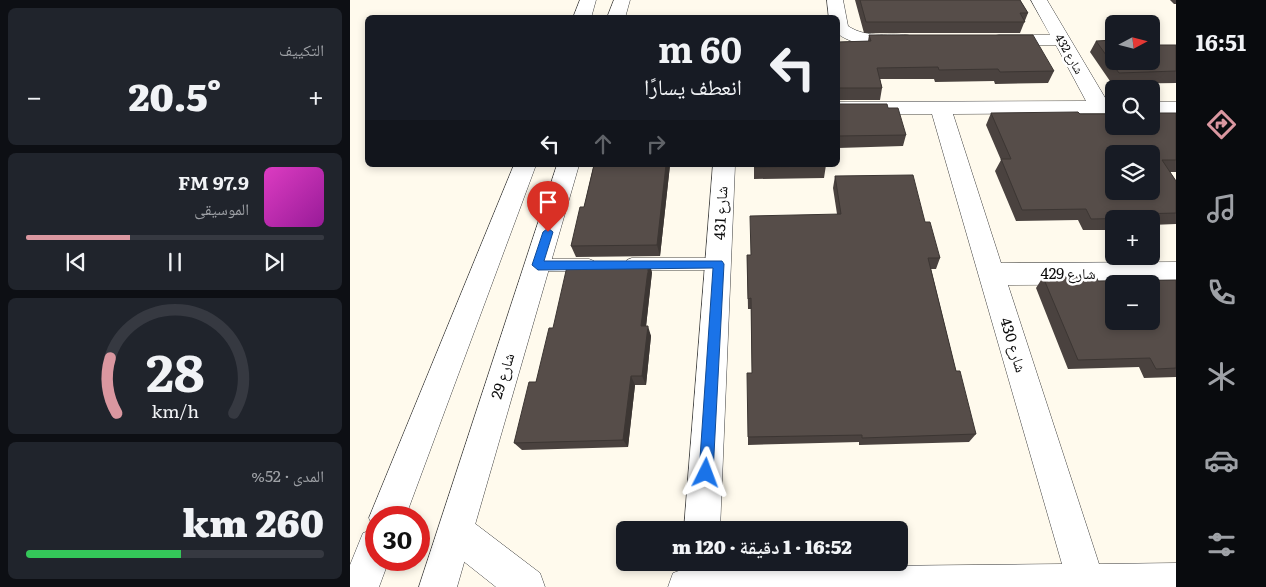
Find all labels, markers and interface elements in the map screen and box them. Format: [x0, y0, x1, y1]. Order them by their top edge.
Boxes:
north arrow [1105, 15, 1160, 70]
map controls [1105, 15, 1160, 330]
text: 60 m [658, 22, 742, 74]
text: 16:51 [1196, 25, 1246, 58]
street label: شارع 432 [1051, 30, 1089, 77]
icon: left [760, 35, 825, 100]
text: التكييف [279, 37, 324, 61]
text: 20.5° [128, 66, 222, 123]
text: انعطف يسارًا [644, 69, 742, 102]
text: − [26, 74, 42, 116]
text: + [308, 74, 324, 116]
button: search [1105, 80, 1160, 135]
icon: directions [1204, 107, 1239, 142]
icon: left [536, 130, 564, 158]
icon: ahead [589, 130, 617, 158]
icon: right [642, 130, 670, 158]
button: layers [1105, 145, 1160, 200]
text: 97.9 FM [178, 168, 249, 196]
pin [527, 181, 569, 232]
street label: شارع 431 [707, 185, 732, 241]
icon: arrive [534, 188, 562, 216]
icon: music [1204, 191, 1239, 226]
text: الموسيقى [194, 196, 249, 220]
button: + [1105, 210, 1160, 265]
icon: previous [62, 248, 90, 276]
icon: pause [161, 248, 189, 276]
icon: next [260, 248, 288, 276]
street label: شارع 429 [1040, 261, 1096, 284]
button: − [1105, 275, 1160, 330]
icon: phone [1204, 275, 1239, 310]
street label: شارع 430 [995, 314, 1034, 375]
text: 28 [146, 331, 204, 408]
street label: شارع 29 [484, 350, 519, 401]
icon: climate [1204, 359, 1239, 394]
text: km/h [151, 397, 199, 424]
icon: car [1204, 443, 1239, 478]
position arrow [679, 446, 731, 498]
text: المدى · 52% [251, 463, 324, 487]
text: 260 km [182, 492, 324, 549]
speed limit sign: 30 [365, 506, 430, 571]
icon: filters [1204, 527, 1239, 562]
text: 16:52 · 1 دقيقة · 120 m [672, 532, 852, 560]

